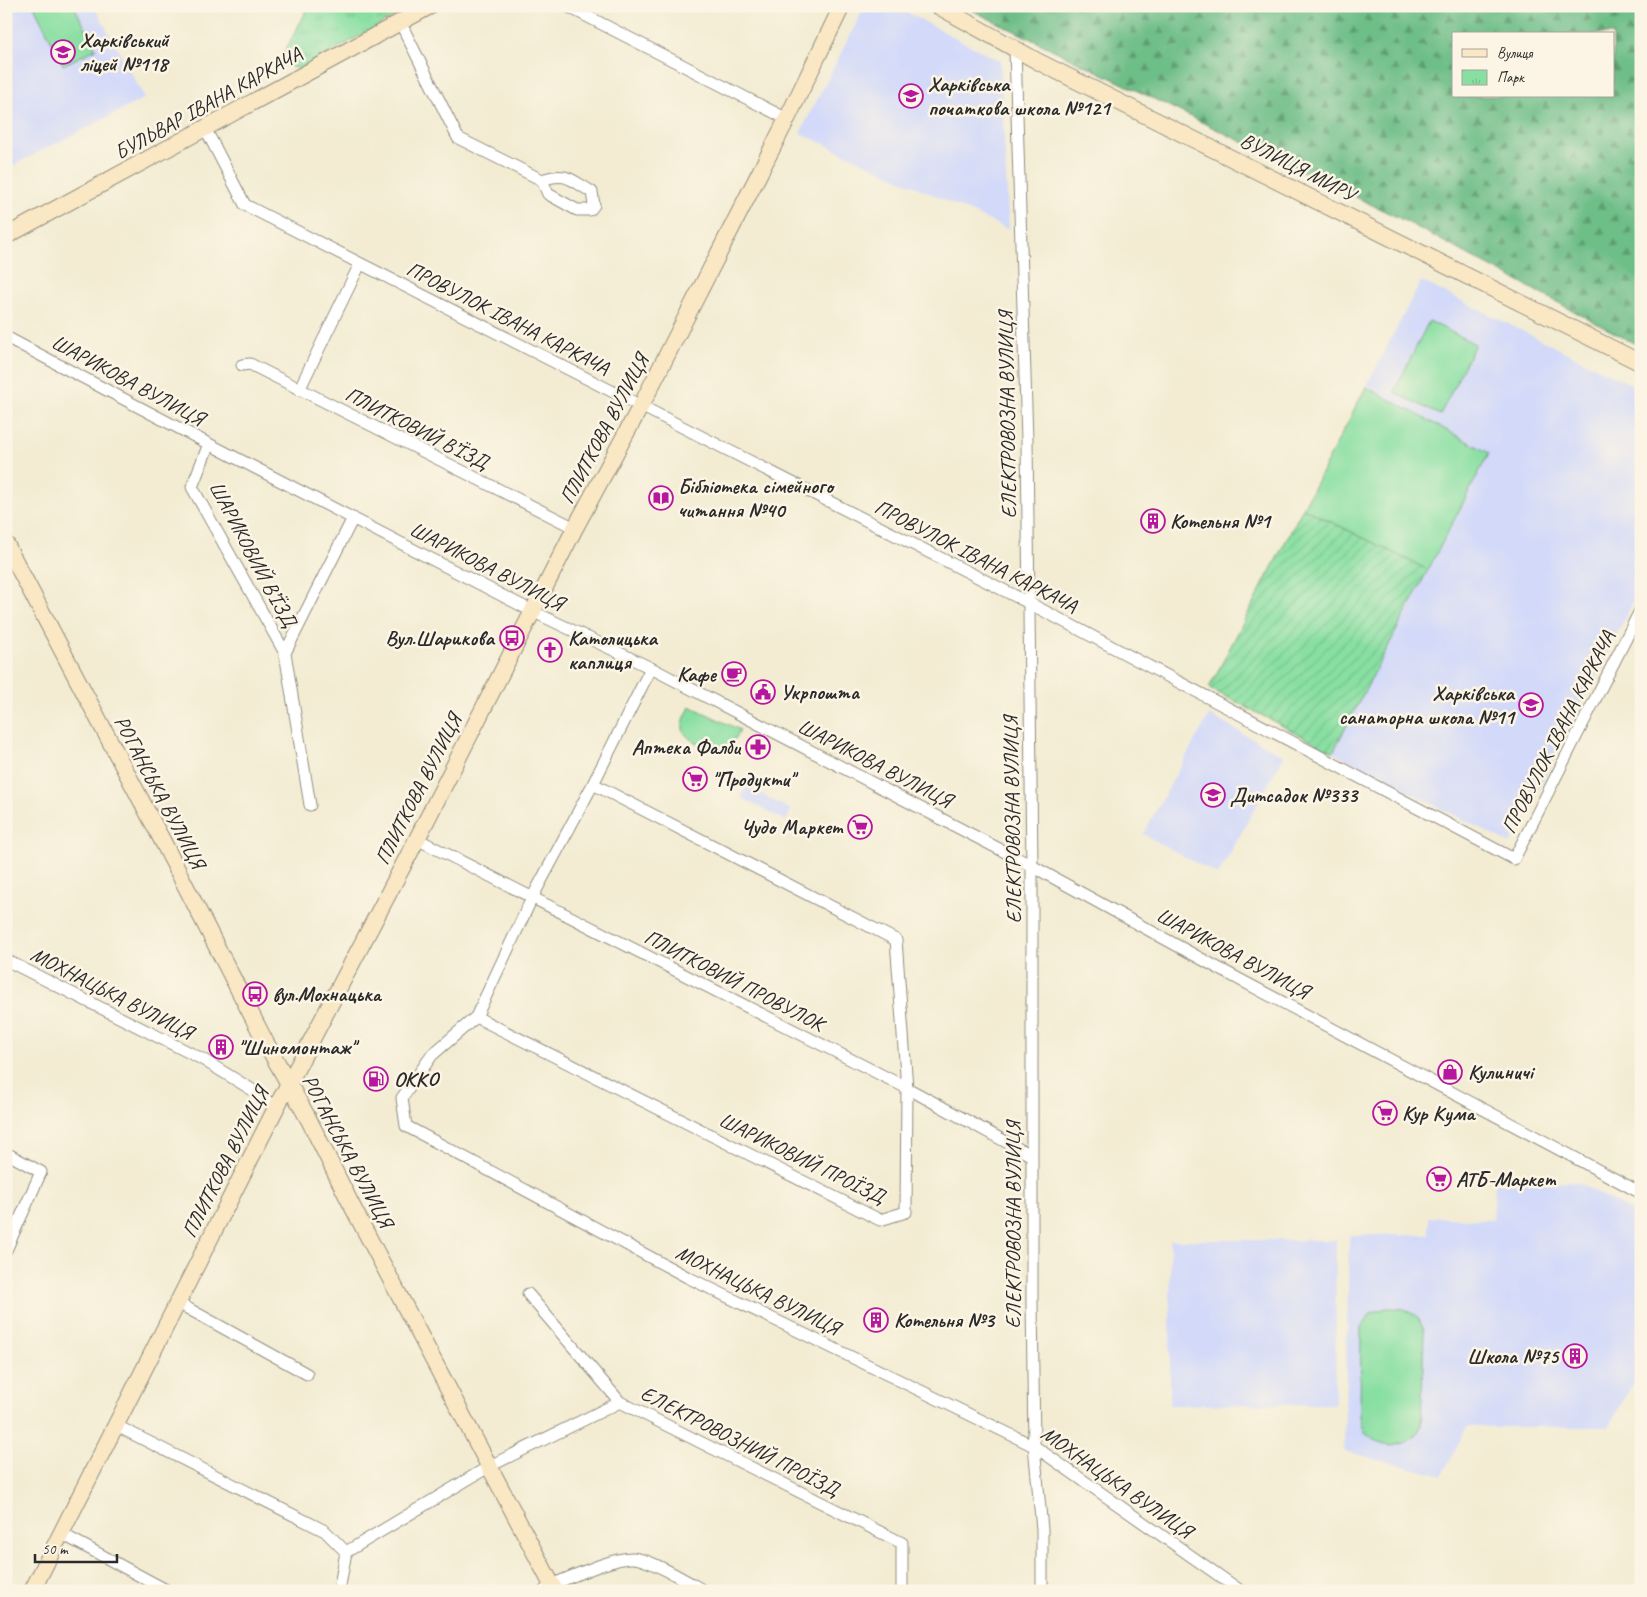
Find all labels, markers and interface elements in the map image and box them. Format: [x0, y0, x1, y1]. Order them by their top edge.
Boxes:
place label: Харківський ліцей №118 [80, 27, 171, 77]
legend [1452, 32, 1614, 98]
school or university icon: Харківський ліцей №118 [50, 39, 76, 65]
street label: БУЛЬВАР ІВАНА КАРКАЧА [110, 41, 307, 165]
text: Вулиця [1497, 44, 1534, 63]
text: Парк [1497, 68, 1525, 87]
place label: Харківська початкова школа №121 [928, 71, 1112, 121]
school or university icon: Харківська початкова школа №121 [898, 83, 924, 109]
street label: ВУЛИЦЯ МИРУ [1236, 127, 1363, 209]
street label: ПРОВУЛОК ІВАНА КАРКАЧА [402, 256, 614, 381]
street label: ЕЛЕКТРОВОЗНА ВУЛИЦЯ [992, 308, 1022, 519]
street label: ШАРИКОВА ВУЛИЦЯ [47, 329, 212, 433]
street label: ПЛИТКОВА ВУЛИЦЯ [554, 347, 656, 508]
street label: ПЛИТКОВИЙ В’ЇЗД [341, 381, 495, 476]
place label: Бібліотека сімейного читання №40 [678, 473, 836, 523]
street label: ШАРИКОВИЙ В’ЇЗД [204, 477, 303, 633]
library icon: Бібліотека сімейного читання №40 [648, 485, 674, 511]
street label: ПРОВУЛОК ІВАНА КАРКАЧА [870, 494, 1082, 619]
building icon: Котельня №1 [1140, 508, 1166, 534]
place label: Котельня №1 [1170, 508, 1273, 534]
street label: ШАРИКОВА ВУЛИЦЯ [406, 516, 571, 618]
place label: Вул.Шарикова [385, 625, 496, 651]
bus stop icon: Вул.Шарикова [499, 625, 525, 651]
place label: Католицька каплиця [568, 625, 658, 675]
street label: ПРОВУЛОК ІВАНА КАРКАЧА [1496, 626, 1621, 838]
church icon: Католицька каплиця [537, 637, 563, 663]
place label: Кафе [677, 661, 717, 687]
cafe icon: Кафе [721, 661, 747, 687]
public building icon: Укрпошта [750, 679, 776, 705]
place label: Укрпошта [780, 679, 861, 705]
place label: Харківська санаторна школа №11 [1339, 680, 1517, 730]
school or university icon: Харківська санаторна школа №11 [1518, 692, 1544, 718]
street label: ПЛИТКОВА ВУЛИЦЯ [369, 707, 468, 869]
street label: РОГАНСЬКА ВУЛИЦЯ [109, 711, 213, 875]
street label: ШАРИКОВА ВУЛИЦЯ [794, 713, 959, 815]
street label: ЕЛЕКТРОВОЗНА ВУЛИЦЯ [997, 713, 1027, 924]
place label: Аптека Фалби [632, 734, 742, 760]
pharmacy icon: Аптека Фалби [745, 734, 771, 760]
supermarket icon: "Продукти" [682, 766, 708, 792]
place label: "Продукти" [712, 766, 799, 793]
school or university icon: Дитсадок №333 [1200, 782, 1226, 808]
place label: Дитсадок №333 [1230, 782, 1360, 808]
place label: Чудо Маркет [740, 814, 844, 840]
supermarket icon: Чудо Маркет [847, 814, 873, 840]
street label: ШАРИКОВА ВУЛИЦЯ [1152, 902, 1317, 1006]
street label: ПЛИТКОВИЙ ПРОВУЛОК [640, 924, 831, 1038]
street label: МОХНАЦЬКА ВУЛИЦЯ [26, 941, 200, 1046]
bus stop icon: вул.Мохнацька [242, 981, 268, 1007]
place label: вул.Мохнацька [272, 981, 383, 1007]
building icon: "Шиномонтаж" [208, 1034, 234, 1060]
place label: "Шиномонтаж" [238, 1034, 360, 1060]
shop icon: Кулиничі [1437, 1059, 1463, 1085]
place label: Кулиничі [1468, 1059, 1536, 1085]
fuel station icon: ОККО [363, 1066, 389, 1092]
place label: ОККО [394, 1066, 441, 1092]
street label: РОГАНСЬКА ВУЛИЦЯ [297, 1070, 401, 1234]
street label: ПЛИТКОВА ВУЛИЦЯ [176, 1080, 275, 1242]
supermarket icon: Кур Кума [1372, 1100, 1398, 1126]
place label: Кур Кума [1402, 1100, 1476, 1127]
street label: ШАРИКОВИЙ ПРОЇЗД [715, 1107, 891, 1210]
street label: ЕЛЕКТРОВОЗНА ВУЛИЦЯ [1000, 1118, 1026, 1328]
supermarket icon: АТБ-Маркет [1426, 1166, 1452, 1192]
place label: АТБ-Маркет [1456, 1166, 1557, 1192]
street label: МОХНАЦЬКА ВУЛИЦЯ [672, 1239, 847, 1342]
building icon: Котельня №3 [863, 1307, 889, 1333]
place label: Котельня №3 [894, 1307, 997, 1333]
place label: Школа №75 [1467, 1343, 1560, 1369]
building icon: Школа №75 [1562, 1343, 1588, 1369]
street label: ЕЛЕКТРОВОЗНИЙ ПРОЇЗД [637, 1380, 845, 1503]
street label: МОХНАЦЬКА ВУЛИЦЯ [1036, 1420, 1200, 1546]
scale bar [35, 1532, 118, 1564]
text: 50 m [42, 1540, 69, 1559]

